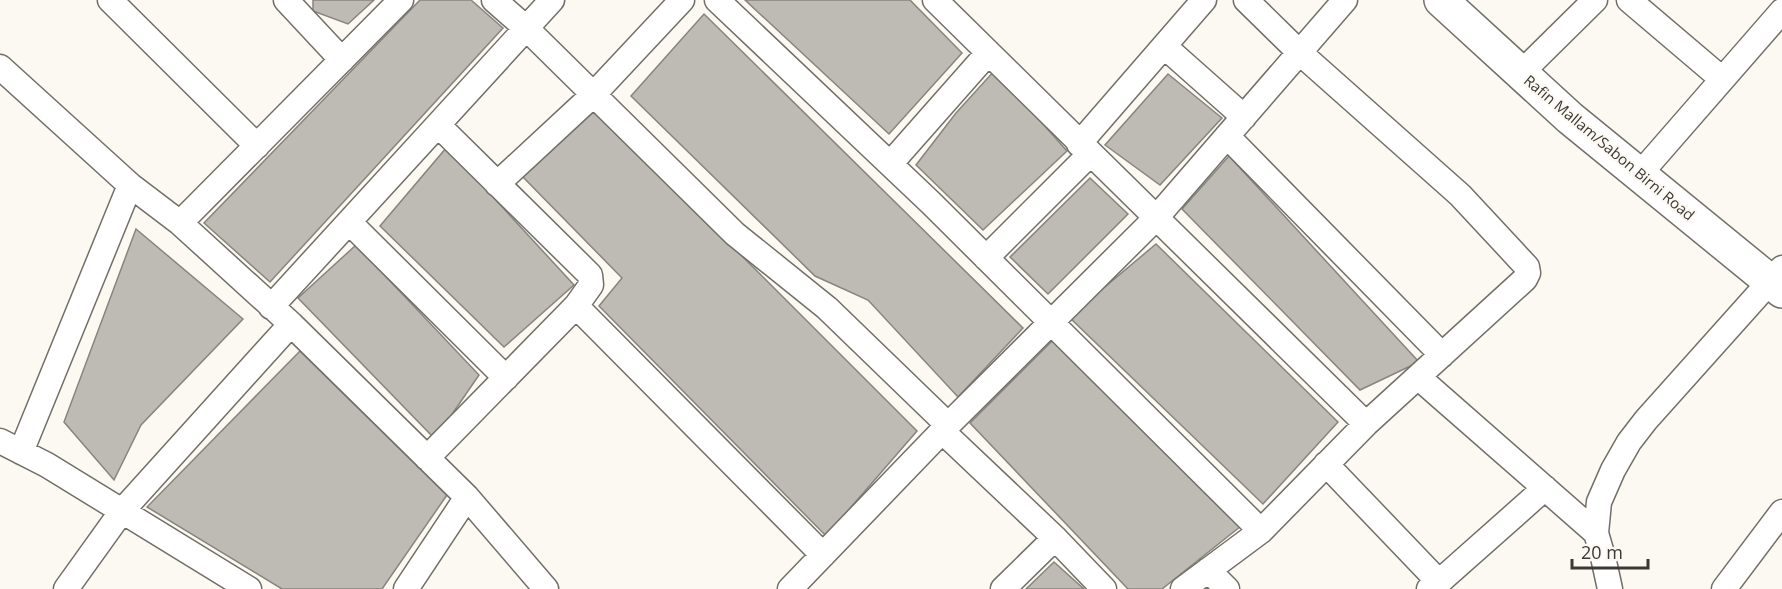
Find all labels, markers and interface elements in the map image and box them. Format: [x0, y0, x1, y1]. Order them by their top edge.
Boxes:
street label: Rafin Mallam/Sabon Birni Road [1520, 70, 1699, 225]
scale bar [1572, 532, 1648, 570]
text: 20 m [1581, 540, 1623, 564]

